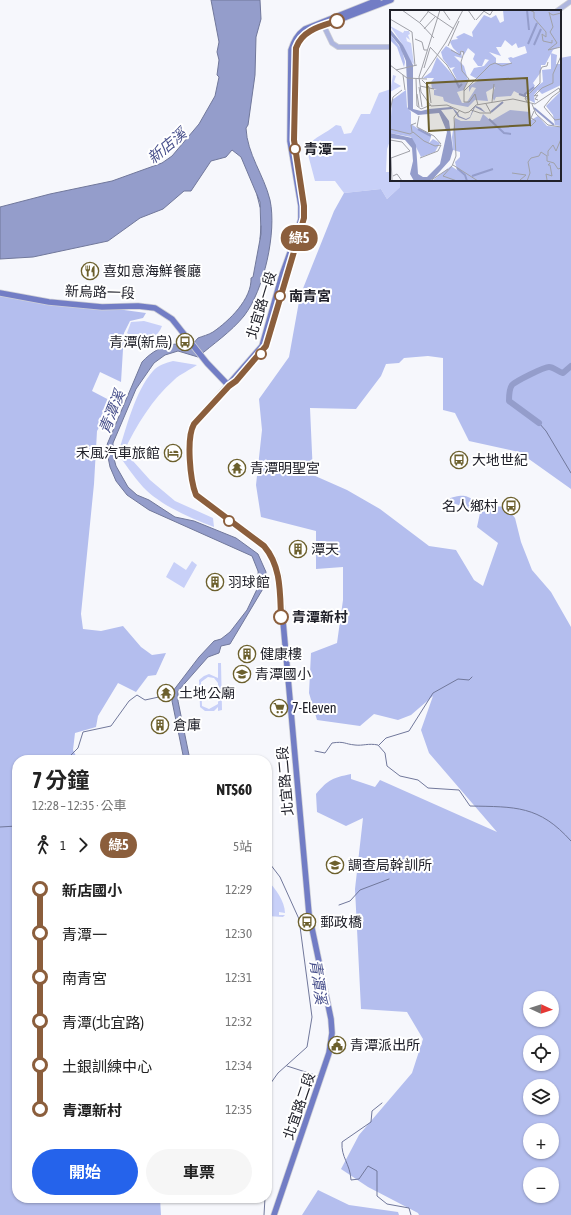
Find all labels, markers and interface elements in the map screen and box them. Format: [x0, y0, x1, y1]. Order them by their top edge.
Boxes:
inset map [390, 10, 561, 181]
unlabelled marker [329, 13, 345, 29]
water label: 新店溪 [144, 123, 191, 167]
place label: 青潭一 [304, 141, 346, 157]
marker: 青潭一 [289, 143, 301, 155]
line badge: 綠5 [281, 225, 317, 251]
text: 綠5 [289, 230, 309, 246]
restaurant icon: 喜如意海鮮餐廳 [80, 261, 100, 281]
place label: 喜如意海鮮餐廳 [103, 263, 201, 279]
street label: 北宜路一段 [243, 269, 279, 341]
street label: 新烏路一段 [65, 283, 135, 301]
place label: 南青宮 [289, 288, 331, 304]
marker: 南青宮 [274, 290, 286, 302]
bus stop icon: 青潭(新烏) [175, 332, 195, 352]
place label: 青潭(新烏) [109, 334, 172, 350]
unlabelled marker [255, 348, 267, 360]
water label: 青潭溪 [95, 386, 129, 436]
hotel icon: 禾風汽車旅館 [163, 443, 183, 463]
place label: 禾風汽車旅館 [76, 445, 160, 461]
bus stop icon: 大地世紀 [449, 450, 469, 470]
place label: 大地世紀 [472, 452, 528, 468]
temple icon: 青潭明聖宮 [227, 458, 247, 478]
place label: 青潭明聖宮 [250, 460, 320, 476]
bus stop icon: 名人鄉村 [501, 496, 521, 516]
place label: 名人鄉村 [442, 498, 498, 514]
unlabelled marker [223, 515, 235, 527]
building icon: 潭天 [288, 539, 308, 559]
place label: 潭天 [311, 541, 339, 557]
building icon: 羽球館 [205, 572, 225, 592]
place label: 羽球館 [228, 574, 270, 590]
marker: 青潭新村 [273, 609, 289, 625]
place label: 青潭新村 [292, 609, 348, 625]
building icon: 健康樓 [237, 644, 257, 664]
place label: 健康樓 [260, 646, 302, 662]
school or university icon: 青潭國小 [232, 664, 252, 684]
place label: 青潭國小 [255, 666, 311, 682]
temple icon: 土地公廟 [156, 683, 176, 703]
place label: 土地公廟 [179, 685, 235, 701]
supermarket icon: 7-Eleven [269, 698, 289, 718]
place label: 7-Eleven [292, 700, 337, 716]
building icon: 倉庫 [150, 715, 170, 735]
place label: 倉庫 [173, 717, 201, 733]
street label: 北宜路二段 [274, 745, 296, 817]
text: 7 分鐘 [32, 767, 89, 793]
text: NT$60 [216, 781, 252, 798]
text: 12:28 – 12:35 · 公車 [32, 798, 127, 813]
icon: walk [32, 834, 54, 856]
icon: forward [72, 834, 94, 856]
text: 綠5 [108, 837, 129, 853]
text: 1 [60, 838, 66, 853]
text: 5站 [233, 839, 252, 854]
school or university icon: 調查局幹訓所 [325, 855, 345, 875]
place label: 調查局幹訓所 [348, 857, 432, 873]
text: 新店國小 [62, 882, 122, 899]
text: 12:29 [225, 882, 252, 897]
bus stop icon: 郵政橋 [297, 912, 317, 932]
place label: 郵政橋 [320, 914, 362, 930]
text: 青潭一 [62, 926, 107, 943]
text: 12:30 [225, 926, 252, 941]
water label: 青潭溪 [307, 958, 330, 1007]
text: 南青宮 [62, 970, 107, 987]
text: 12:31 [225, 970, 252, 985]
north arrow [523, 991, 559, 1027]
map controls [523, 991, 559, 1203]
text: 青潭(北宜路) [62, 1014, 144, 1031]
text: 12:32 [225, 1014, 252, 1029]
public building icon: 青潭派出所 [327, 1035, 347, 1055]
button: locate [523, 1035, 559, 1071]
place label: 青潭派出所 [350, 1037, 420, 1053]
text: 土銀訓練中心 [62, 1058, 152, 1075]
text: 12:34 [225, 1058, 252, 1073]
street label: 北宜路二段 [280, 1070, 318, 1142]
button: layers [523, 1079, 559, 1115]
text: 青潭新村 [62, 1102, 122, 1119]
text: 12:35 [225, 1102, 252, 1117]
button: + [523, 1123, 559, 1159]
button: 開始 [32, 1149, 138, 1195]
button: 車票 [146, 1149, 252, 1195]
button: − [523, 1167, 559, 1203]

